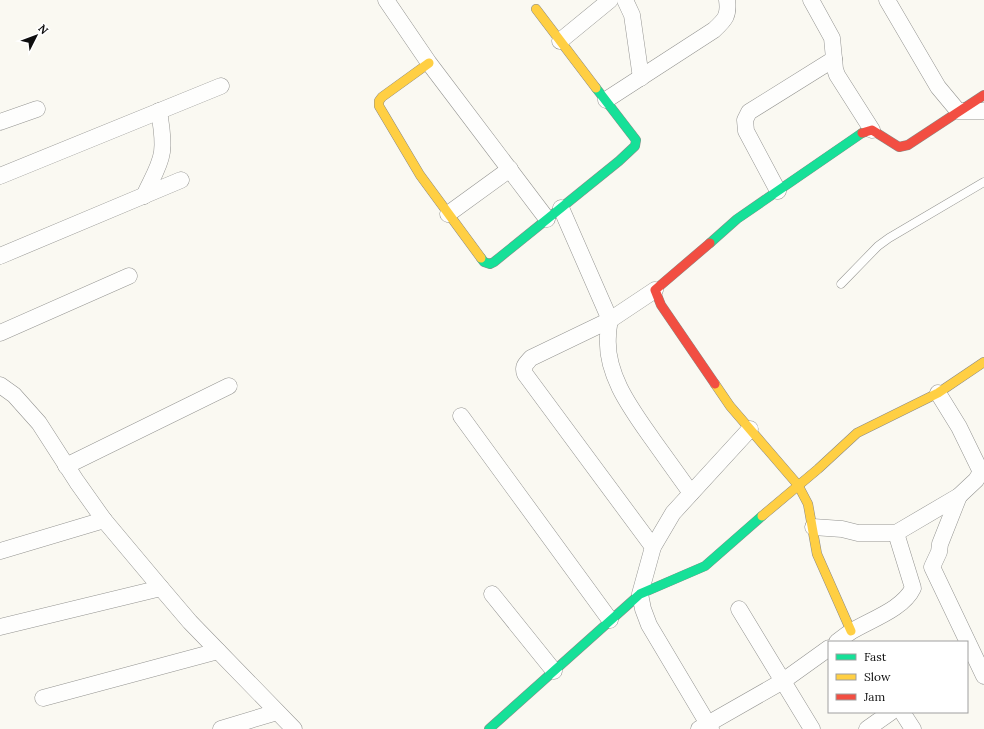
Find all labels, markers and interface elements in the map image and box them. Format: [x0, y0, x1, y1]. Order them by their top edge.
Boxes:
north arrow [16, 16, 56, 56]
text: N [35, 21, 52, 38]
legend [828, 641, 968, 713]
text: Fast [864, 649, 887, 664]
text: Slow [864, 669, 891, 684]
text: Jam [863, 689, 885, 704]

